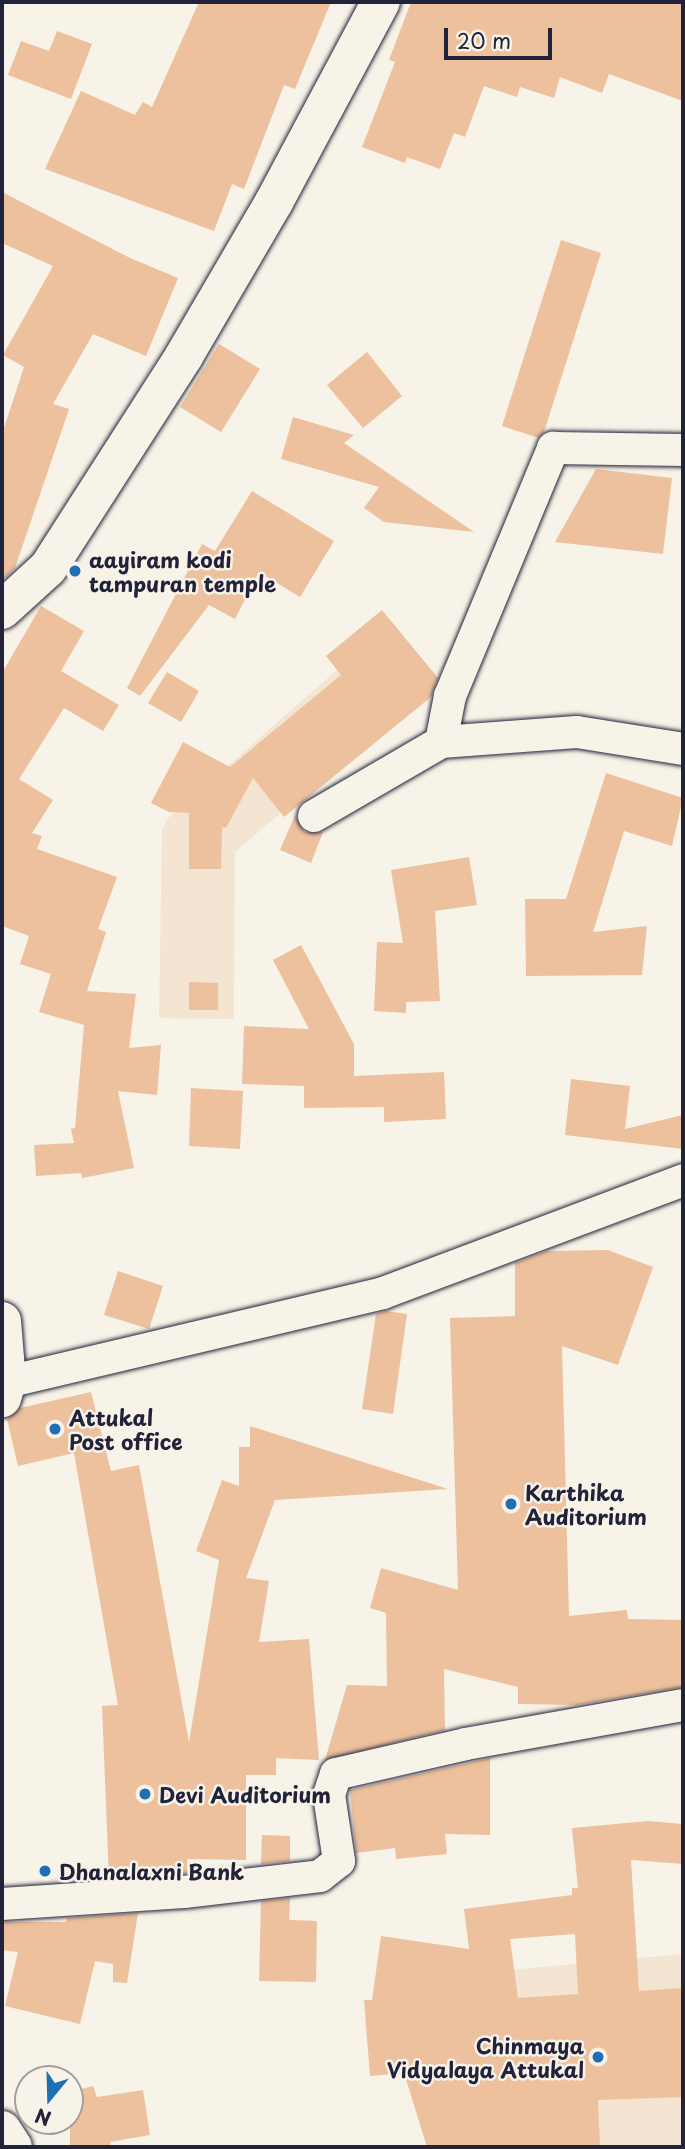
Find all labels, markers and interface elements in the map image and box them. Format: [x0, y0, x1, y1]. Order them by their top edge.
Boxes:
scale bar [447, 14, 556, 58]
text: 20 m [457, 24, 511, 56]
place label: aayiram kodi tampuran temple [89, 546, 276, 596]
marker: aayiram kodi tampuran temple [67, 563, 83, 579]
place label: Attukal Post office [69, 1404, 182, 1454]
marker: Attukal Post office [47, 1421, 63, 1437]
place label: Karthika Auditorium [525, 1479, 647, 1529]
marker: Karthika Auditorium [503, 1496, 519, 1512]
place label: Devi Auditorium [159, 1781, 333, 1807]
marker: Devi Auditorium [137, 1786, 153, 1802]
place label: Dhanalaxni Bank [59, 1858, 245, 1884]
marker: Dhanalaxni Bank [37, 1863, 53, 1879]
place label: Chinmaya Vidyalaya Attukal [385, 2032, 584, 2082]
marker: Chinmaya Vidyalaya Attukal [590, 2049, 606, 2065]
north arrow [14, 2065, 84, 2135]
text: N [31, 2102, 54, 2134]

